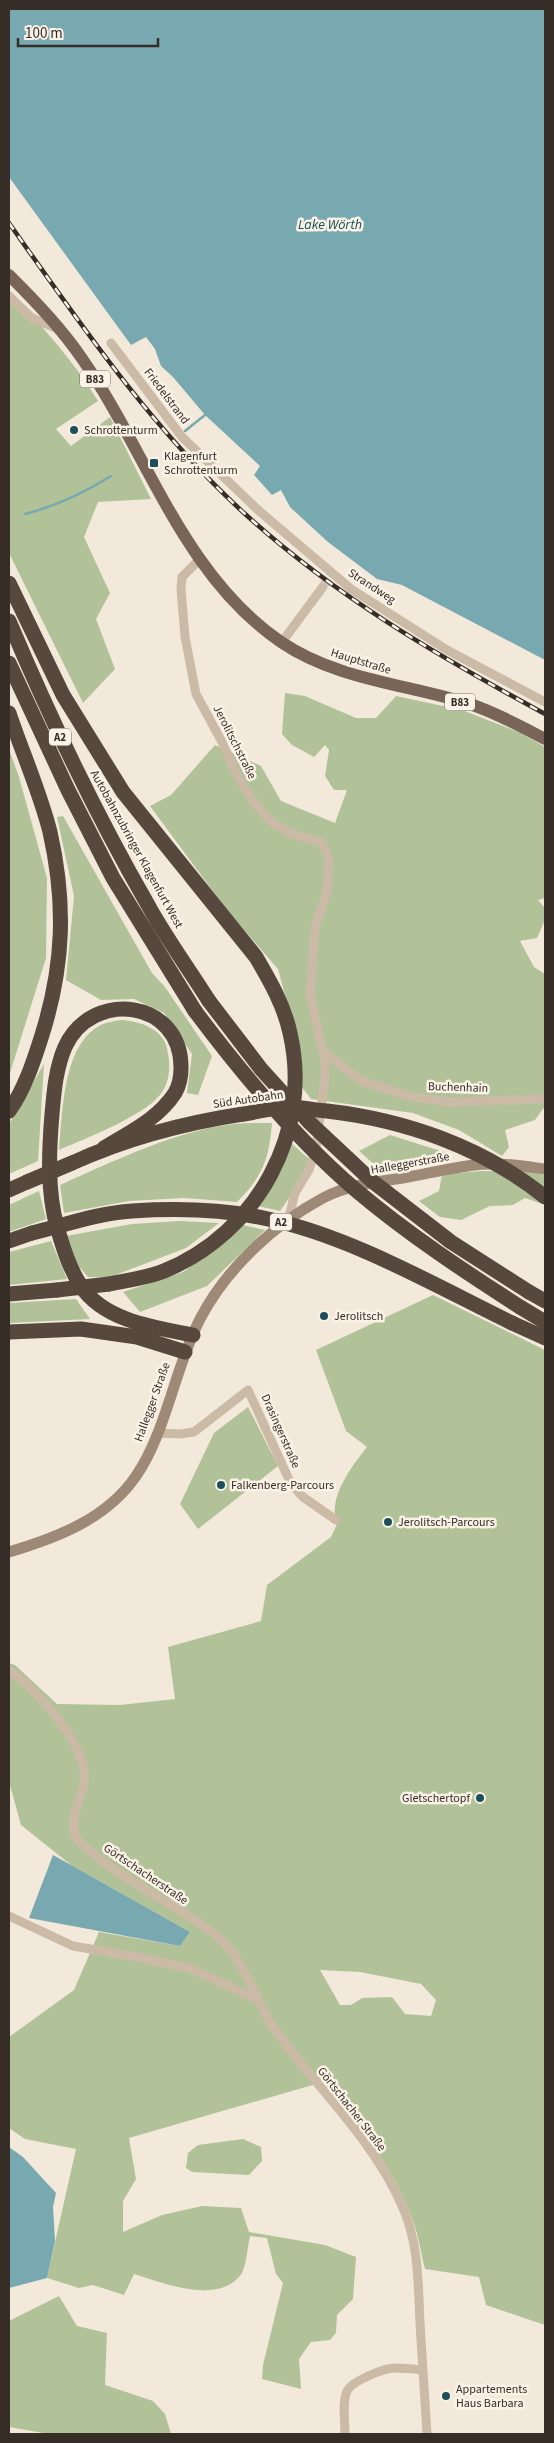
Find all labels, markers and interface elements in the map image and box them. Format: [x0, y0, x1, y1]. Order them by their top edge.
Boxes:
scale bar [18, 15, 158, 47]
text: 100 m [25, 23, 63, 44]
water label: Lake Wörth [298, 215, 362, 235]
street label: Friedelstrand [140, 365, 193, 428]
road number: B83 [80, 370, 110, 388]
place label: Schrottenturm [84, 422, 158, 439]
marker: Schrottenturm [68, 424, 80, 436]
place label: Klagenfurt Schrottenturm [164, 448, 238, 479]
marker: Klagenfurt Schrottenturm [148, 457, 160, 469]
street label: Strandweg [345, 565, 399, 608]
street label: Hauptstraße [329, 644, 393, 679]
road number: B83 [445, 694, 475, 710]
street label: Jerolitschstraße [209, 702, 261, 782]
road number: A2 [49, 729, 71, 746]
street label: Autobahnzubringer Klagenfurt West [86, 767, 187, 931]
street label: Buchenhain [428, 1078, 488, 1097]
street label: Süd Autobahn [212, 1086, 284, 1113]
street label: Halleggerstraße [369, 1148, 451, 1179]
road number: A2 [270, 1214, 292, 1230]
place label: Jerolitsch [334, 1308, 383, 1325]
marker: Jerolitsch [318, 1310, 330, 1322]
street label: Hallegger Straße [130, 1360, 175, 1444]
street label: Drasingerstraße [257, 1391, 304, 1471]
place label: Falkenberg-Parcours [231, 1477, 334, 1494]
marker: Falkenberg-Parcours [215, 1479, 227, 1491]
place label: Jerolitsch-Parcours [398, 1514, 495, 1531]
marker: Jerolitsch-Parcours [382, 1516, 394, 1528]
place label: Gletschertopf [402, 1790, 470, 1807]
marker: Gletschertopf [474, 1792, 486, 1804]
street label: Görtschacherstraße [100, 1840, 191, 1909]
street label: Görtschacher Straße [313, 2064, 390, 2155]
place label: Appartements Haus Barbara [456, 2381, 527, 2412]
marker: Appartements Haus Barbara [440, 2390, 452, 2402]

